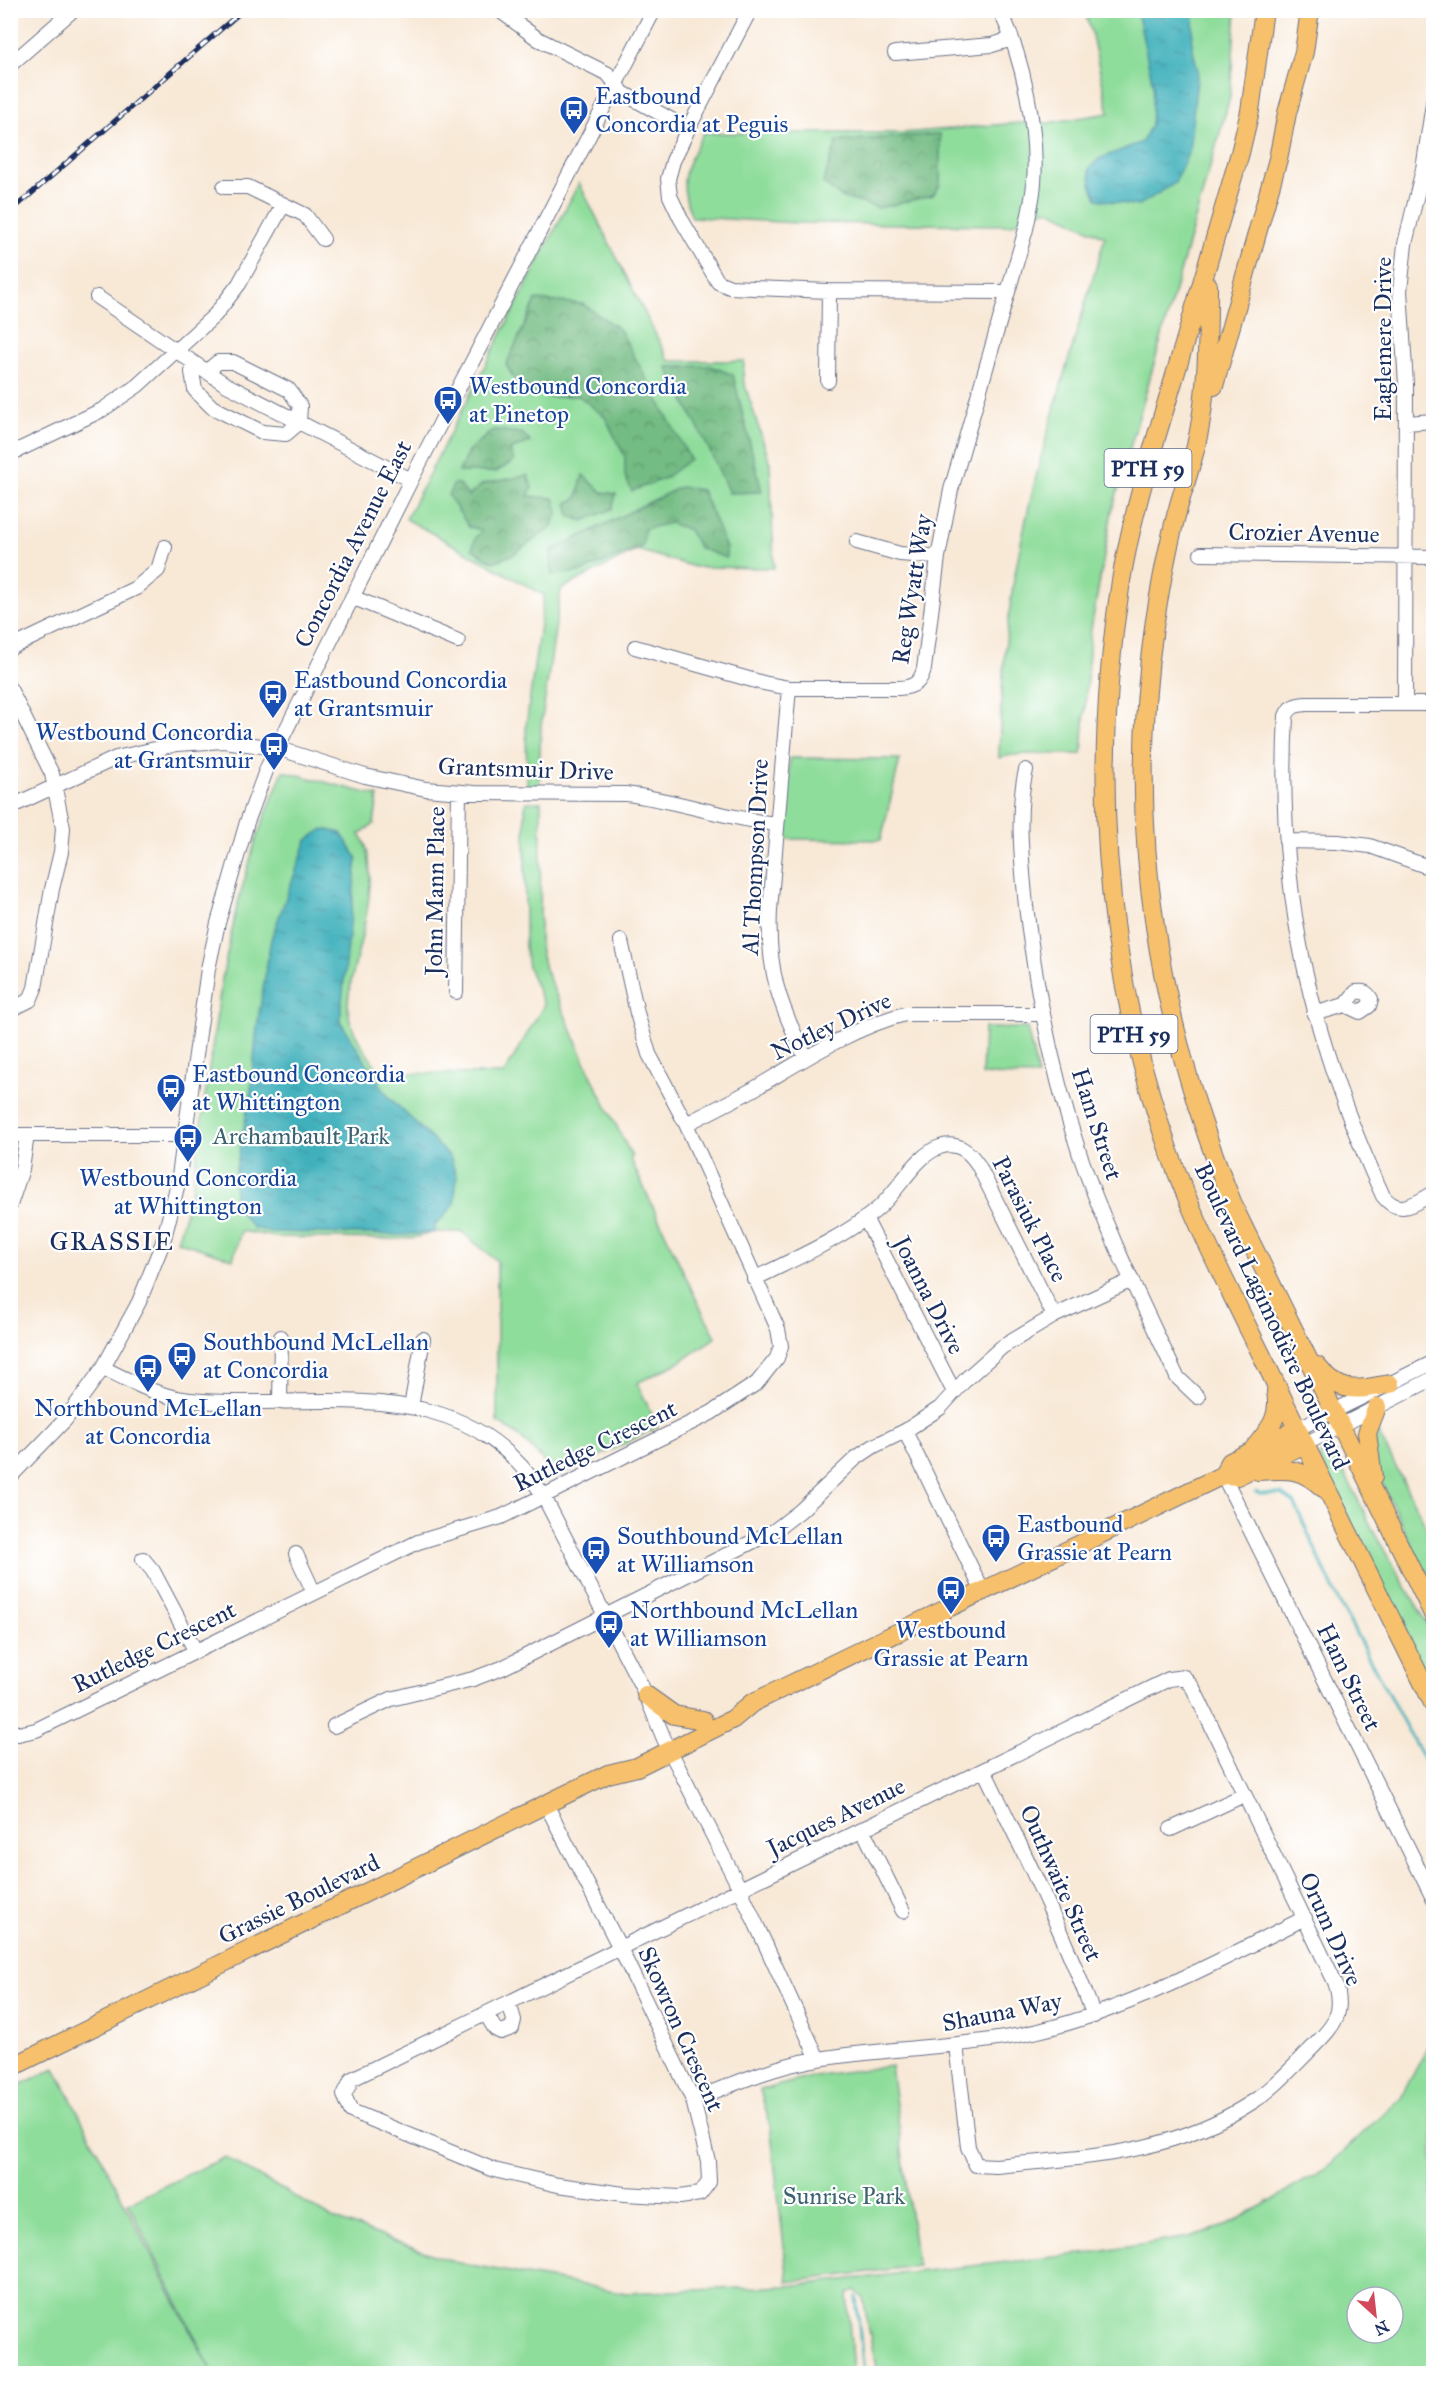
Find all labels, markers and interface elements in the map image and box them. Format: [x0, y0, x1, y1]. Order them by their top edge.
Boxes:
place label: Eastbound Concordia at Peguis [595, 81, 788, 139]
bus stop icon: Eastbound Concordia at Peguis [558, 94, 590, 136]
street label: Eaglemere Drive [1368, 257, 1398, 421]
place label: Westbound Concordia at Pinetop [469, 371, 687, 429]
bus stop icon: Westbound Concordia at Pinetop [432, 384, 464, 426]
street label: Concordia Avenue East [288, 435, 418, 653]
road number: PTH 59 [1104, 449, 1192, 487]
street label: Reg Wyatt Way [885, 511, 939, 666]
street label: Crozier Avenue [1228, 517, 1380, 549]
place label: Eastbound Concordia at Grantsmuir [294, 665, 508, 723]
bus stop icon: Eastbound Concordia at Grantsmuir [257, 678, 289, 720]
place label: Westbound Concordia at Grantsmuir [35, 717, 254, 775]
bus stop icon: Westbound Concordia at Grantsmuir [258, 730, 290, 772]
street label: Grantsmuir Drive [438, 751, 614, 787]
street label: Al Thompson Drive [735, 758, 775, 957]
street label: John Mann Place [418, 806, 451, 979]
street label: Notley Drive [766, 985, 896, 1067]
road number: PTH 59 [1090, 1015, 1178, 1053]
place label: Eastbound Concordia at Whittington [192, 1059, 406, 1117]
street label: Ham Street [1065, 1064, 1129, 1184]
bus stop icon: Eastbound Concordia at Whittington [155, 1072, 187, 1114]
park label: Archambault Park [212, 1121, 390, 1151]
bus stop icon: Westbound Concordia at Whittington [172, 1122, 204, 1164]
street label: Parasiuk Place [985, 1151, 1075, 1287]
street label: Boulevard Lagimodière Boulevard [1188, 1158, 1356, 1474]
place label: Westbound Concordia at Whittington [79, 1163, 298, 1221]
district label: GRASSIE [50, 1225, 175, 1257]
street label: Joanna Drive [885, 1228, 972, 1359]
place label: Southbound McLellan at Concordia [203, 1327, 429, 1385]
bus stop icon: Southbound McLellan at Concordia [166, 1340, 198, 1382]
bus stop icon: Northbound McLellan at Concordia [132, 1352, 164, 1394]
place label: Northbound McLellan at Concordia [34, 1393, 262, 1451]
street label: Rutledge Crescent [508, 1393, 682, 1499]
place label: Eastbound Grassie at Pearn [1017, 1509, 1172, 1567]
place label: Southbound McLellan at Williamson [617, 1521, 843, 1579]
bus stop icon: Eastbound Grassie at Pearn [980, 1522, 1012, 1564]
bus stop icon: Southbound McLellan at Williamson [580, 1534, 612, 1576]
bus stop icon: Westbound Grassie at Pearn [935, 1574, 967, 1616]
street label: Rutledge Crescent [67, 1594, 241, 1700]
place label: Northbound McLellan at Williamson [630, 1595, 858, 1653]
bus stop icon: Northbound McLellan at Williamson [593, 1608, 625, 1650]
place label: Westbound Grassie at Pearn [874, 1615, 1028, 1673]
street label: Ham Street [1310, 1618, 1388, 1736]
street label: Jacques Avenue [759, 1771, 910, 1865]
street label: Outhwaite Street [1013, 1800, 1109, 1966]
street label: Grassie Boulevard [213, 1847, 385, 1951]
street label: Orum Drive [1293, 1868, 1369, 1990]
street label: Skowron Crescent [631, 1942, 731, 2117]
street label: Shauna Way [940, 1986, 1065, 2038]
park label: Sunrise Park [783, 2181, 906, 2211]
north arrow [1345, 2285, 1405, 2345]
text: N [1371, 2316, 1392, 2340]

